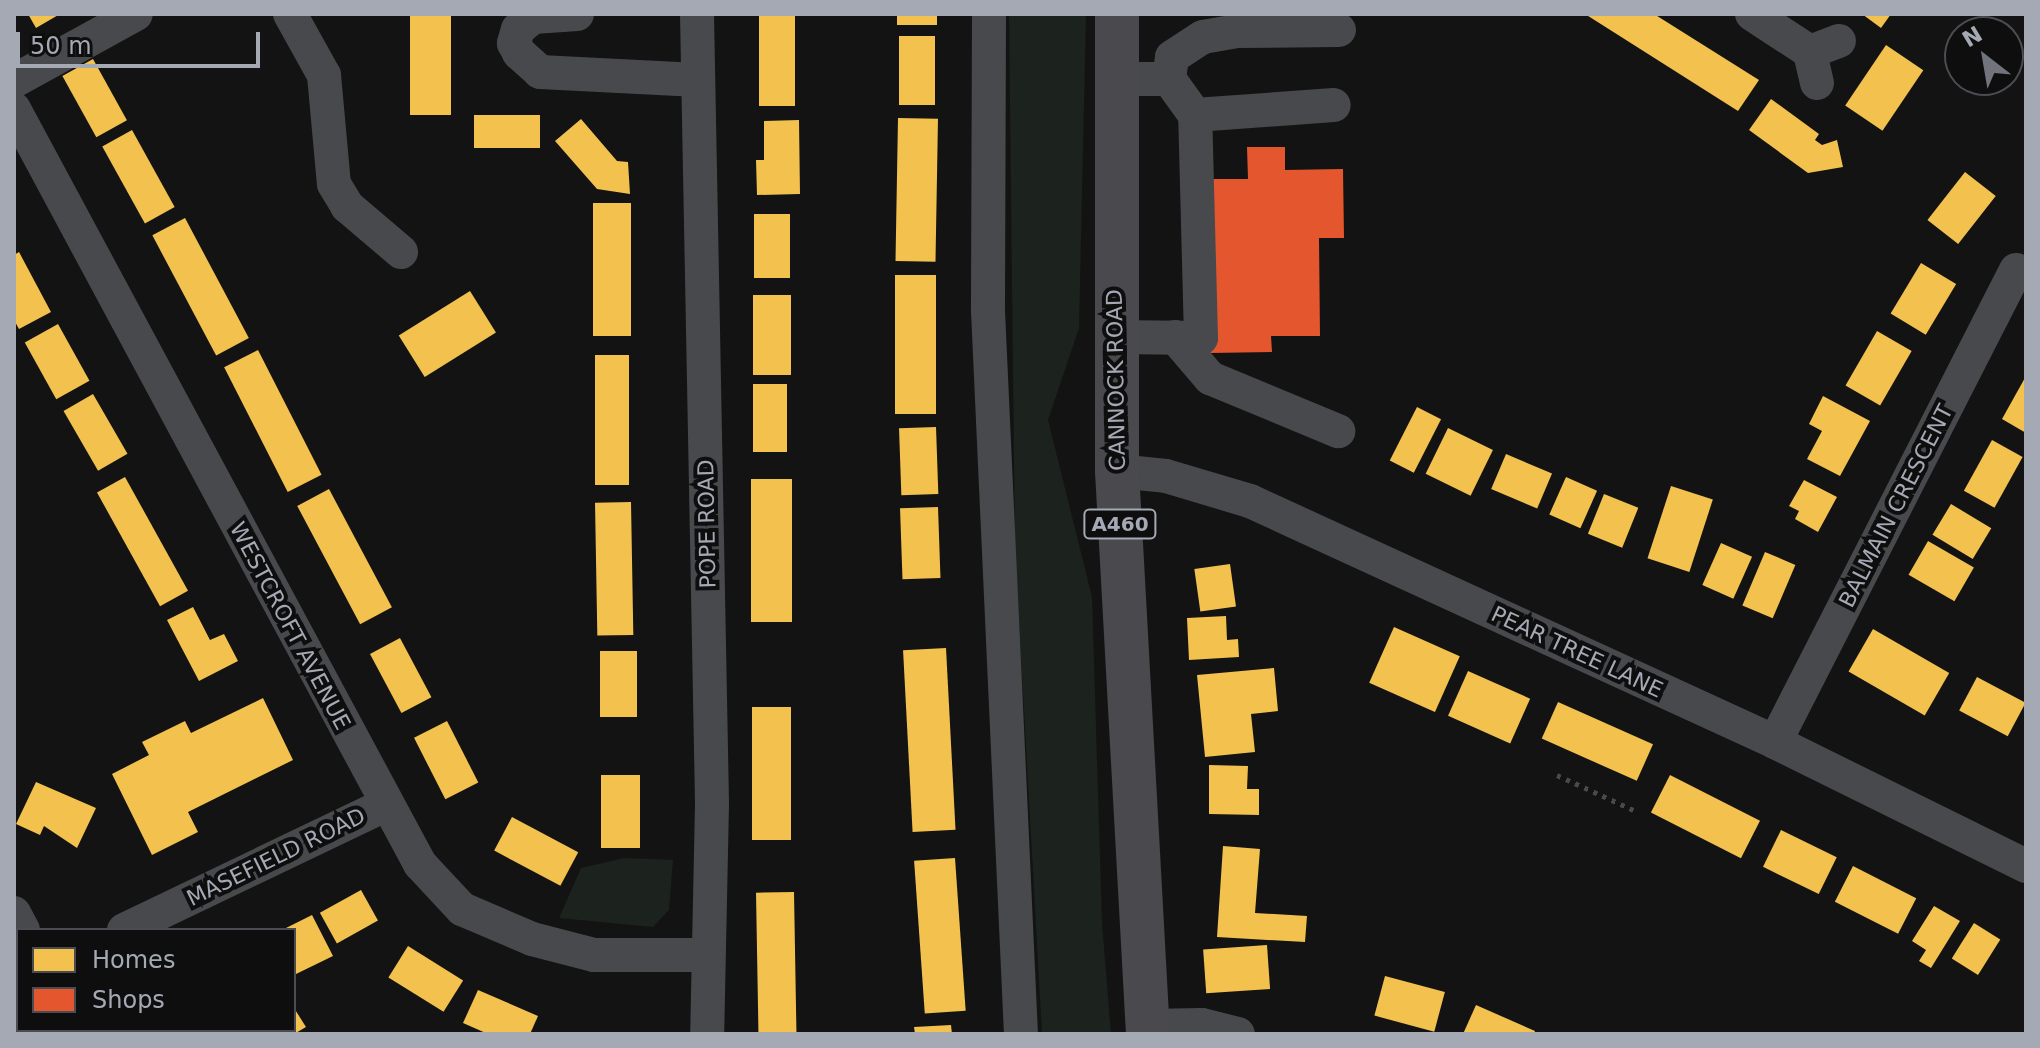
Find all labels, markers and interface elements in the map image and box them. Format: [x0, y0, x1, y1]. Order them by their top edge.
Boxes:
scale bar [20, 16, 264, 66]
north arrow [1944, 16, 2024, 96]
text: N [1958, 21, 1987, 52]
text: 50 m [30, 32, 92, 60]
street label: CANNOCK ROAD [1101, 289, 1131, 471]
street label: BALMAIN CRESCENT [1833, 400, 1959, 612]
street label: POPE ROAD [693, 459, 721, 589]
road number: A460 [1082, 508, 1158, 540]
street label: WESTCROFT AVENUE [224, 518, 356, 734]
street label: PEAR TREE LANE [1487, 601, 1667, 703]
street label: MASEFIELD ROAD [182, 802, 370, 912]
legend [16, 928, 296, 1032]
text: Homes [92, 946, 175, 974]
text: Shops [92, 986, 165, 1014]

